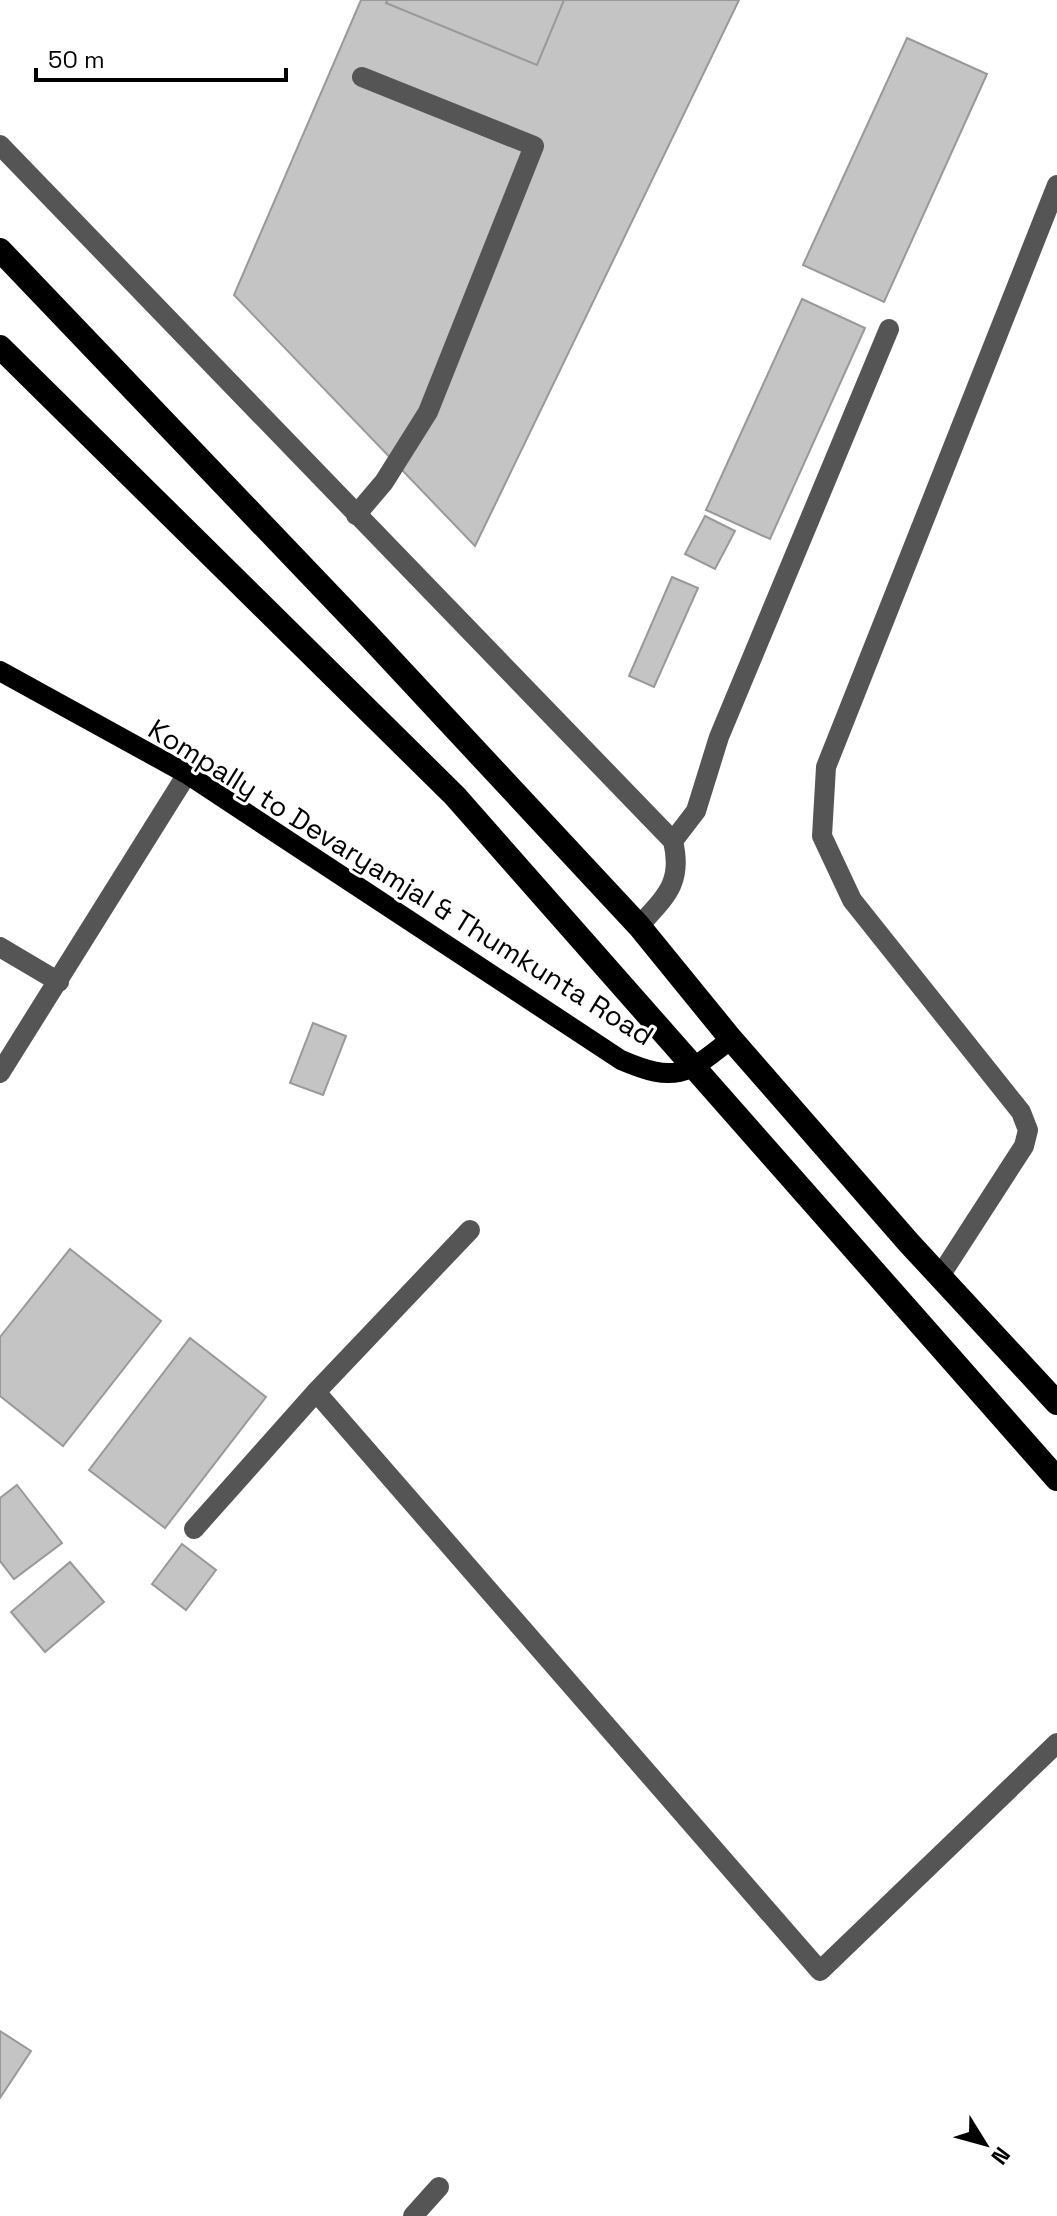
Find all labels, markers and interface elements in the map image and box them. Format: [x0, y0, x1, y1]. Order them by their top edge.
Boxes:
scale bar [36, 32, 286, 82]
text: 50 m [48, 44, 105, 75]
street label: Kompally to Devaryamjal & Thumkunta Road [142, 711, 660, 1053]
north arrow [945, 2104, 1025, 2184]
text: N [985, 2142, 1017, 2170]

